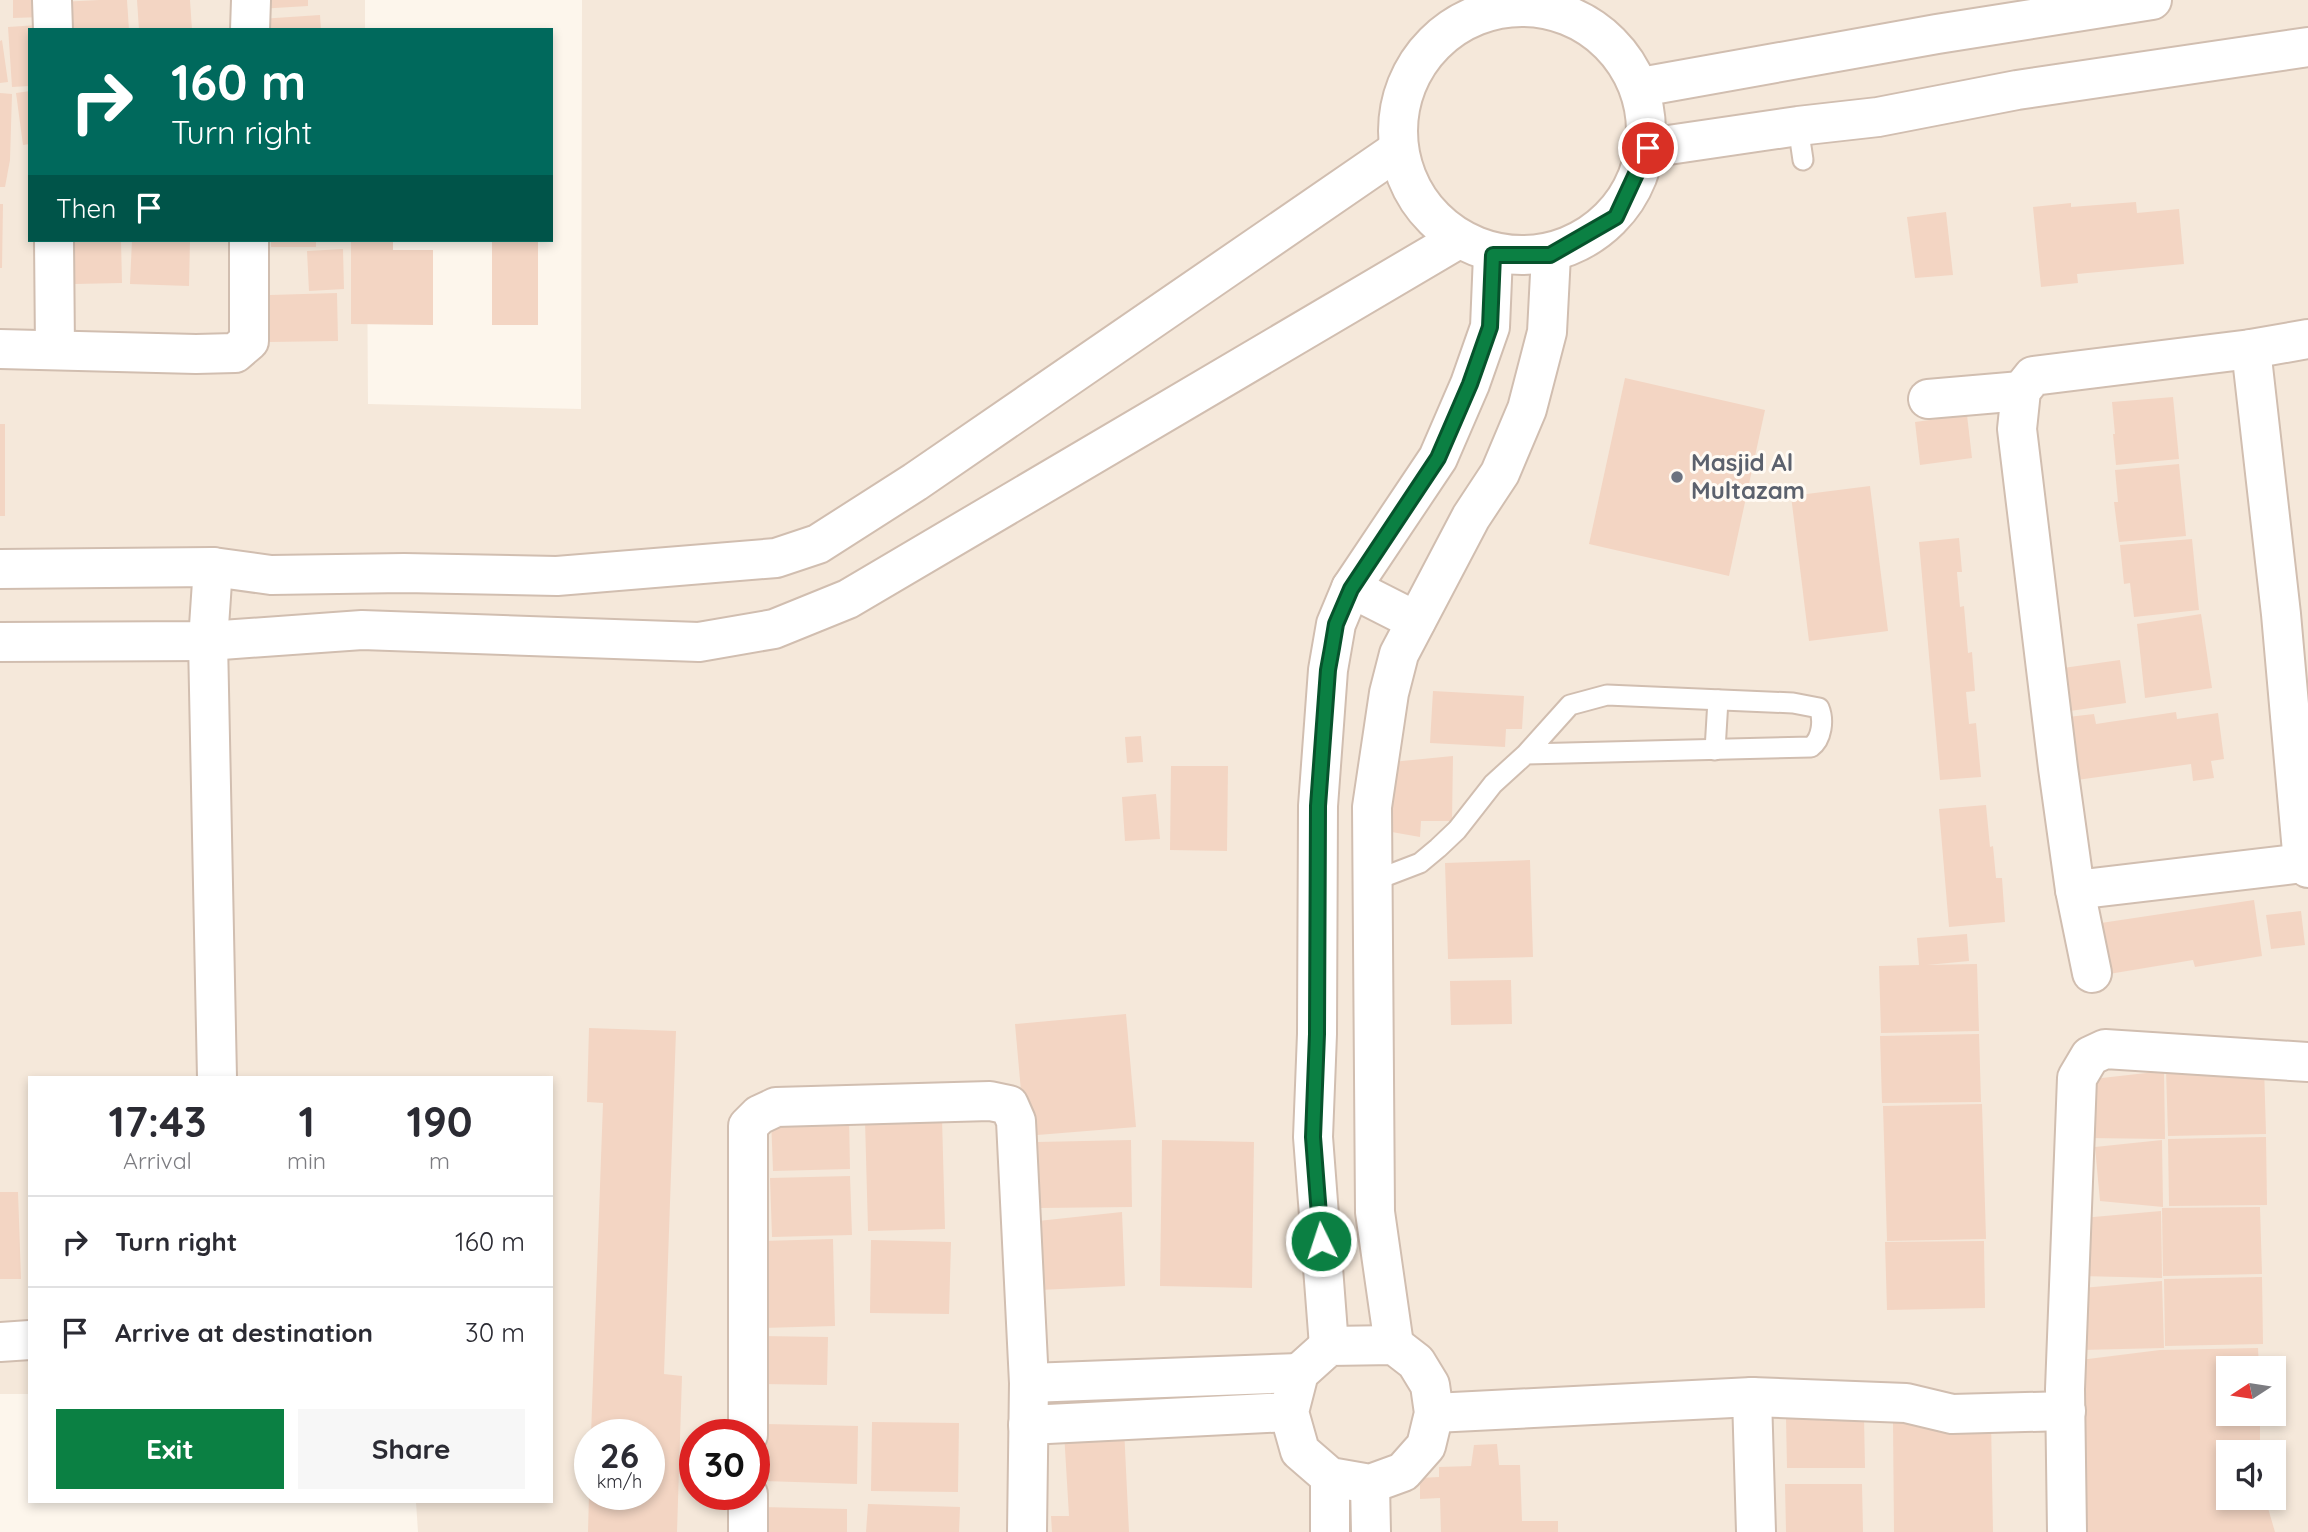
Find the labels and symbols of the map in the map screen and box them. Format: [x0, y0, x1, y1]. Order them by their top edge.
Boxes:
pin [1618, 118, 1678, 178]
place label: Masjid Al Multazam [1691, 447, 1805, 505]
marker: Masjid Al Multazam [1669, 469, 1685, 485]
position arrow [1284, 1204, 1358, 1278]
north arrow [2216, 1356, 2286, 1426]
speed limit sign: 30 [679, 1419, 770, 1510]

